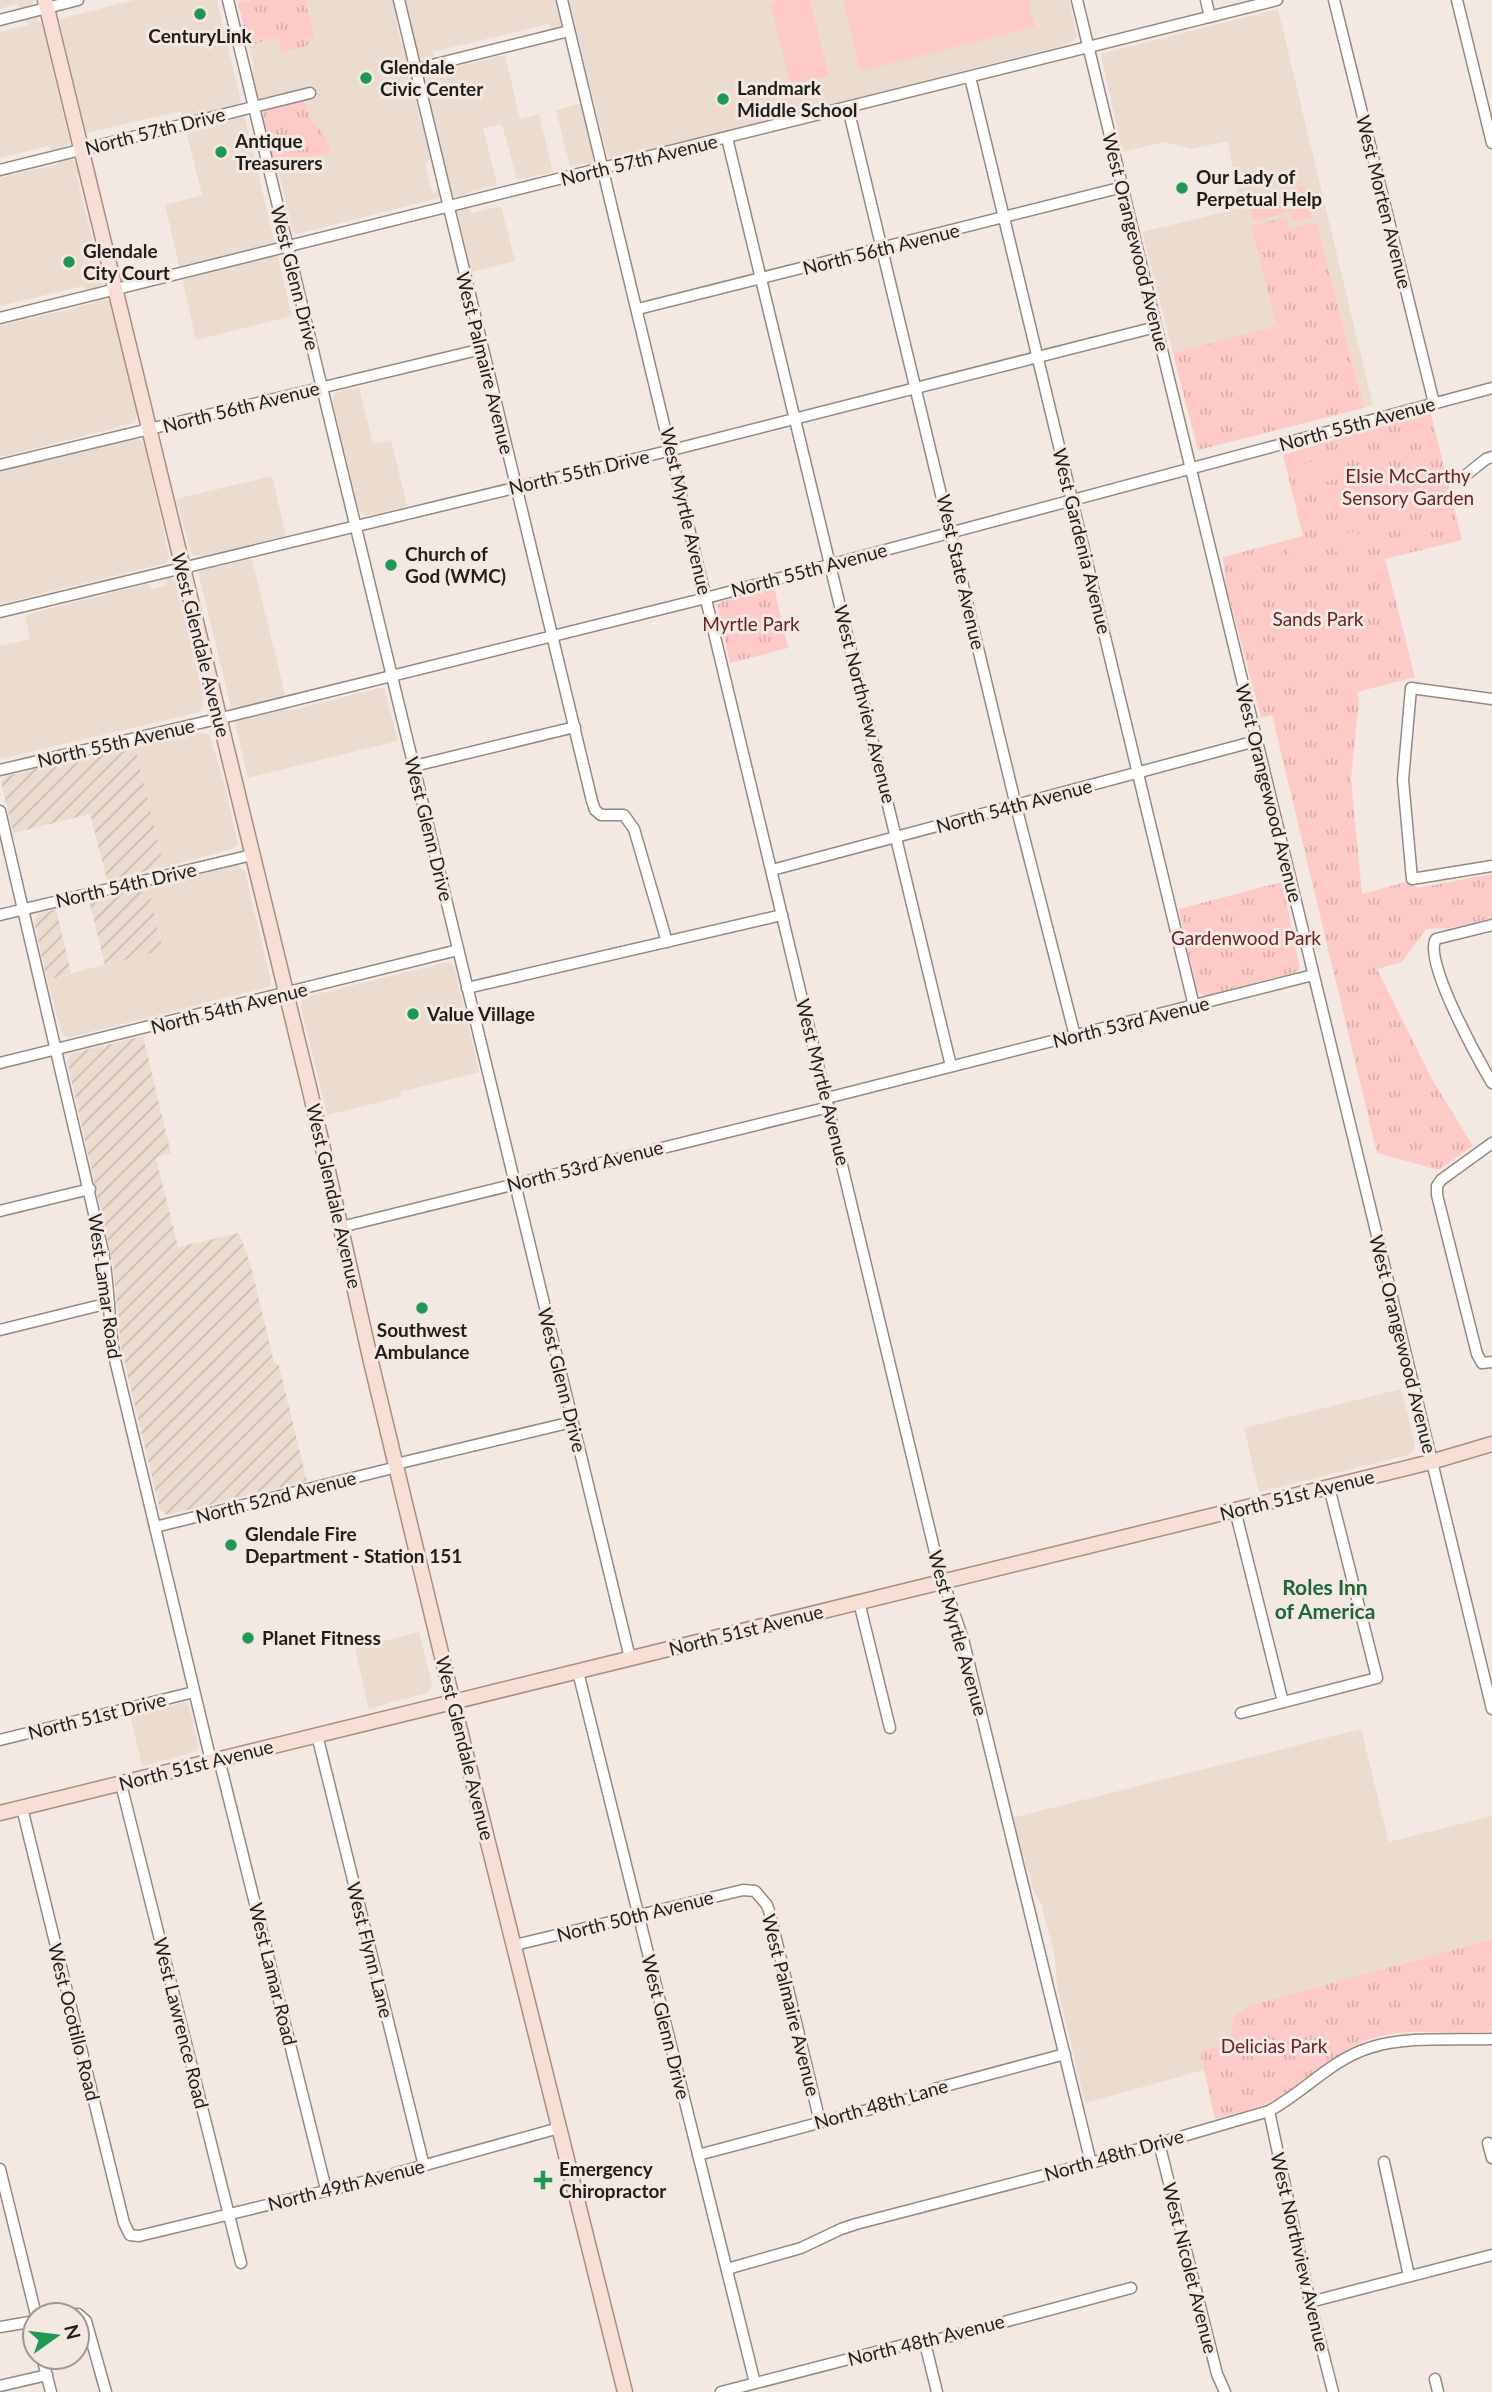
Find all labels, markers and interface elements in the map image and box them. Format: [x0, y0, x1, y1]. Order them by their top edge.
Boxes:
marker: CenturyLink [192, 6, 208, 22]
place label: CenturyLink [148, 24, 253, 47]
place label: Glendale Civic Center [380, 55, 484, 100]
marker: Glendale Civic Center [358, 70, 374, 86]
place label: Landmark Middle School [737, 76, 858, 121]
marker: Landmark Middle School [715, 91, 731, 107]
street label: North 57th Drive [82, 102, 227, 159]
street label: West Morten Avenue [1352, 113, 1417, 291]
place label: Antique Treasurers [234, 129, 323, 174]
street label: North 57th Avenue [558, 129, 720, 190]
street label: West Orangewood Avenue [1098, 130, 1175, 353]
marker: Antique Treasurers [213, 144, 229, 160]
place label: Our Lady of Perpetual Help [1196, 165, 1322, 210]
marker: Our Lady of Perpetual Help [1174, 180, 1190, 196]
street label: West Glenn Drive [266, 203, 325, 353]
street label: North 56th Avenue [800, 218, 962, 279]
place label: Glendale City Court [83, 239, 170, 284]
marker: Glendale City Court [61, 254, 77, 270]
street label: West Palmaire Avenue [452, 269, 519, 456]
street label: North 56th Avenue [160, 376, 322, 437]
street label: North 55th Avenue [1276, 392, 1437, 455]
street label: West Myrtle Avenue [656, 425, 717, 597]
street label: North 55th Drive [506, 444, 652, 499]
street label: West Gardenia Avenue [1048, 446, 1117, 636]
park label: Elsie McCarthy Sensory Garden [1342, 464, 1474, 509]
street label: West State Avenue [932, 492, 991, 652]
street label: North 55th Avenue [728, 538, 889, 601]
place label: Church of God (WMC) [405, 542, 506, 587]
street label: West Glendale Avenue [167, 550, 236, 739]
marker: Church of God (WMC) [383, 557, 399, 573]
street label: West Northview Avenue [830, 602, 901, 805]
park label: Sands Park [1272, 607, 1364, 630]
park label: Myrtle Park [702, 612, 800, 635]
street label: West Orangewood Avenue [1231, 681, 1308, 904]
street label: North 55th Avenue [35, 713, 197, 772]
street label: West Glenn Drive [400, 754, 459, 904]
street label: North 54th Avenue [933, 774, 1094, 837]
street label: North 54th Drive [53, 857, 199, 912]
park label: Gardenwood Park [1171, 926, 1321, 949]
street label: North 54th Avenue [148, 977, 310, 1038]
street label: North 53rd Avenue [1050, 991, 1212, 1052]
street label: West Myrtle Avenue [792, 996, 855, 1168]
place label: Value Village [426, 1002, 535, 1025]
marker: Value Village [405, 1006, 421, 1022]
street label: West Glendale Avenue [302, 1101, 367, 1291]
street label: North 53rd Avenue [504, 1135, 666, 1196]
street label: West Lamar Road [84, 1212, 127, 1360]
street label: West Orangewood Avenue [1365, 1232, 1442, 1455]
marker: Southwest Ambulance [414, 1300, 430, 1316]
street label: West Glenn Drive [533, 1305, 592, 1455]
place label: Southwest Ambulance [374, 1318, 469, 1363]
street label: North 51st Avenue [1217, 1464, 1377, 1525]
street label: North 52nd Avenue [193, 1465, 359, 1528]
place label: Glendale Fire Department - Station 151 [245, 1522, 462, 1567]
marker: Glendale Fire Department - Station 151 [223, 1537, 239, 1553]
street label: West Myrtle Avenue [924, 1547, 993, 1718]
district label: Roles Inn of America [1275, 1574, 1375, 1623]
street label: North 51st Avenue [666, 1599, 826, 1660]
place label: Planet Fitness [262, 1626, 381, 1649]
marker: Planet Fitness [240, 1630, 256, 1646]
street label: West Glendale Avenue [431, 1653, 500, 1842]
street label: North 51st Drive [25, 1687, 168, 1744]
street label: North 51st Avenue [116, 1734, 276, 1795]
street label: West Flynn Lane [342, 1880, 398, 2020]
street label: North 50th Avenue [554, 1885, 716, 1946]
street label: West Lamar Road [245, 1900, 302, 2048]
street label: West Palmaire Avenue [758, 1911, 825, 2098]
street label: West Lawrence Road [149, 1935, 214, 2111]
street label: West Ocotillo Road [44, 1941, 105, 2103]
street label: West Glenn Drive [637, 1952, 696, 2102]
park label: Delicias Park [1221, 2034, 1328, 2057]
street label: North 48th Lane [811, 2073, 951, 2134]
street label: North 48th Drive [1042, 2124, 1186, 2185]
street label: West Northview Avenue [1266, 2150, 1335, 2354]
street label: North 49th Avenue [265, 2154, 427, 2215]
place label: Emergency Chiropractor [559, 2157, 667, 2202]
marker: Emergency Chiropractor [533, 2170, 553, 2190]
street label: West Nicolet Avenue [1158, 2180, 1223, 2356]
north arrow [21, 2301, 91, 2371]
street label: North 48th Avenue [845, 2309, 1007, 2370]
text: N [60, 2322, 86, 2342]

